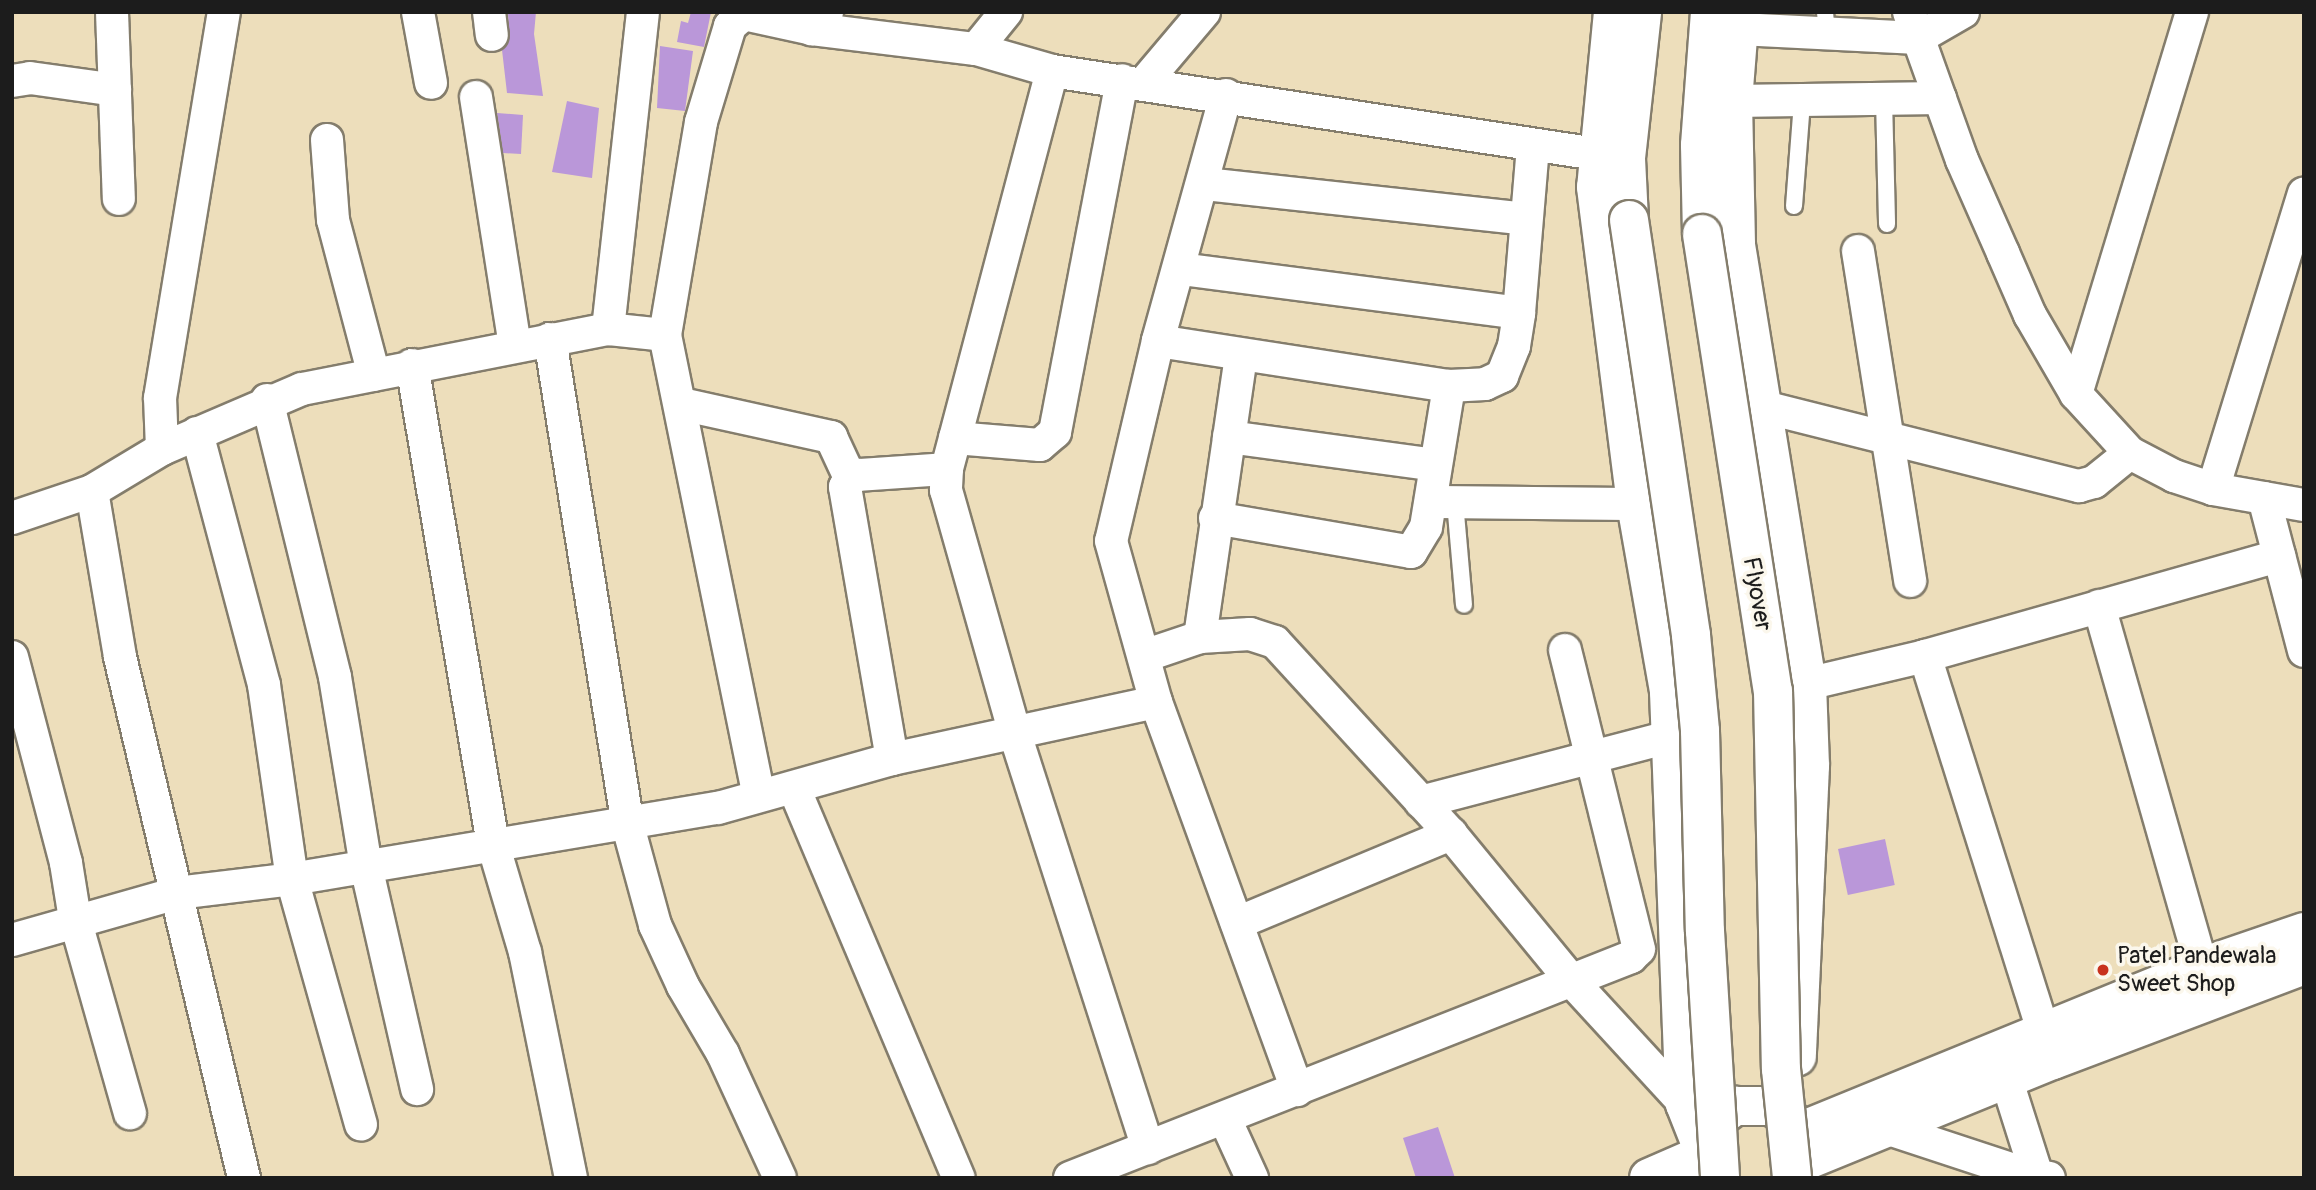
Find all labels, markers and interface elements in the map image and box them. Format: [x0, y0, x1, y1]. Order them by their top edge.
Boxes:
street label: Flyover [1736, 555, 1778, 633]
place label: Patel Pandewala Sweet Shop [2117, 942, 2277, 998]
marker: Patel Pandewala Sweet Shop [2095, 962, 2111, 978]

